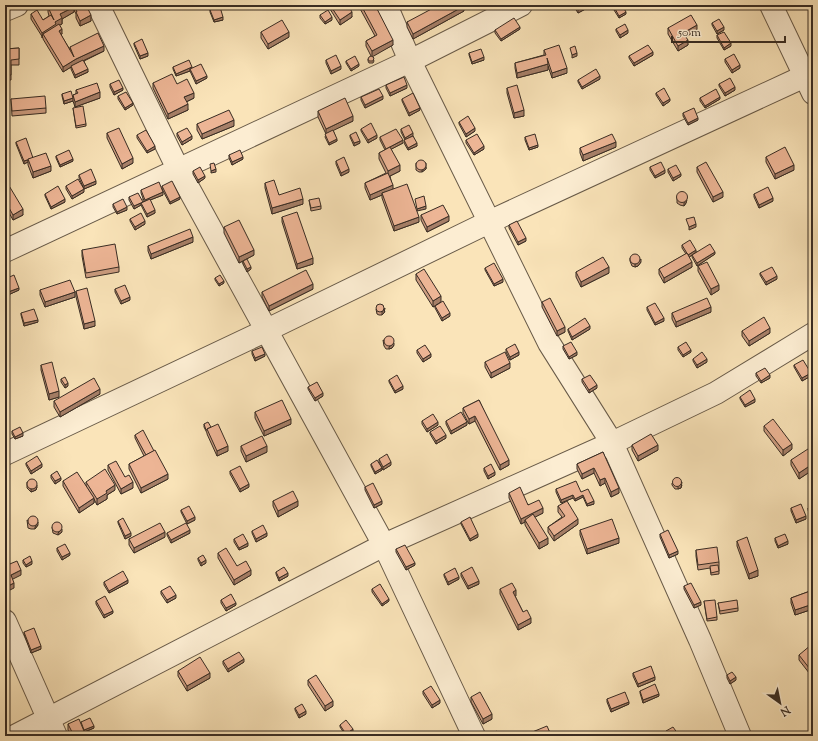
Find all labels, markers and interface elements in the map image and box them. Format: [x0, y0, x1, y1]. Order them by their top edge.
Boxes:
scale bar [672, 18, 785, 44]
text: 50 m [677, 24, 701, 42]
north arrow [760, 683, 800, 723]
text: N [777, 701, 794, 720]

